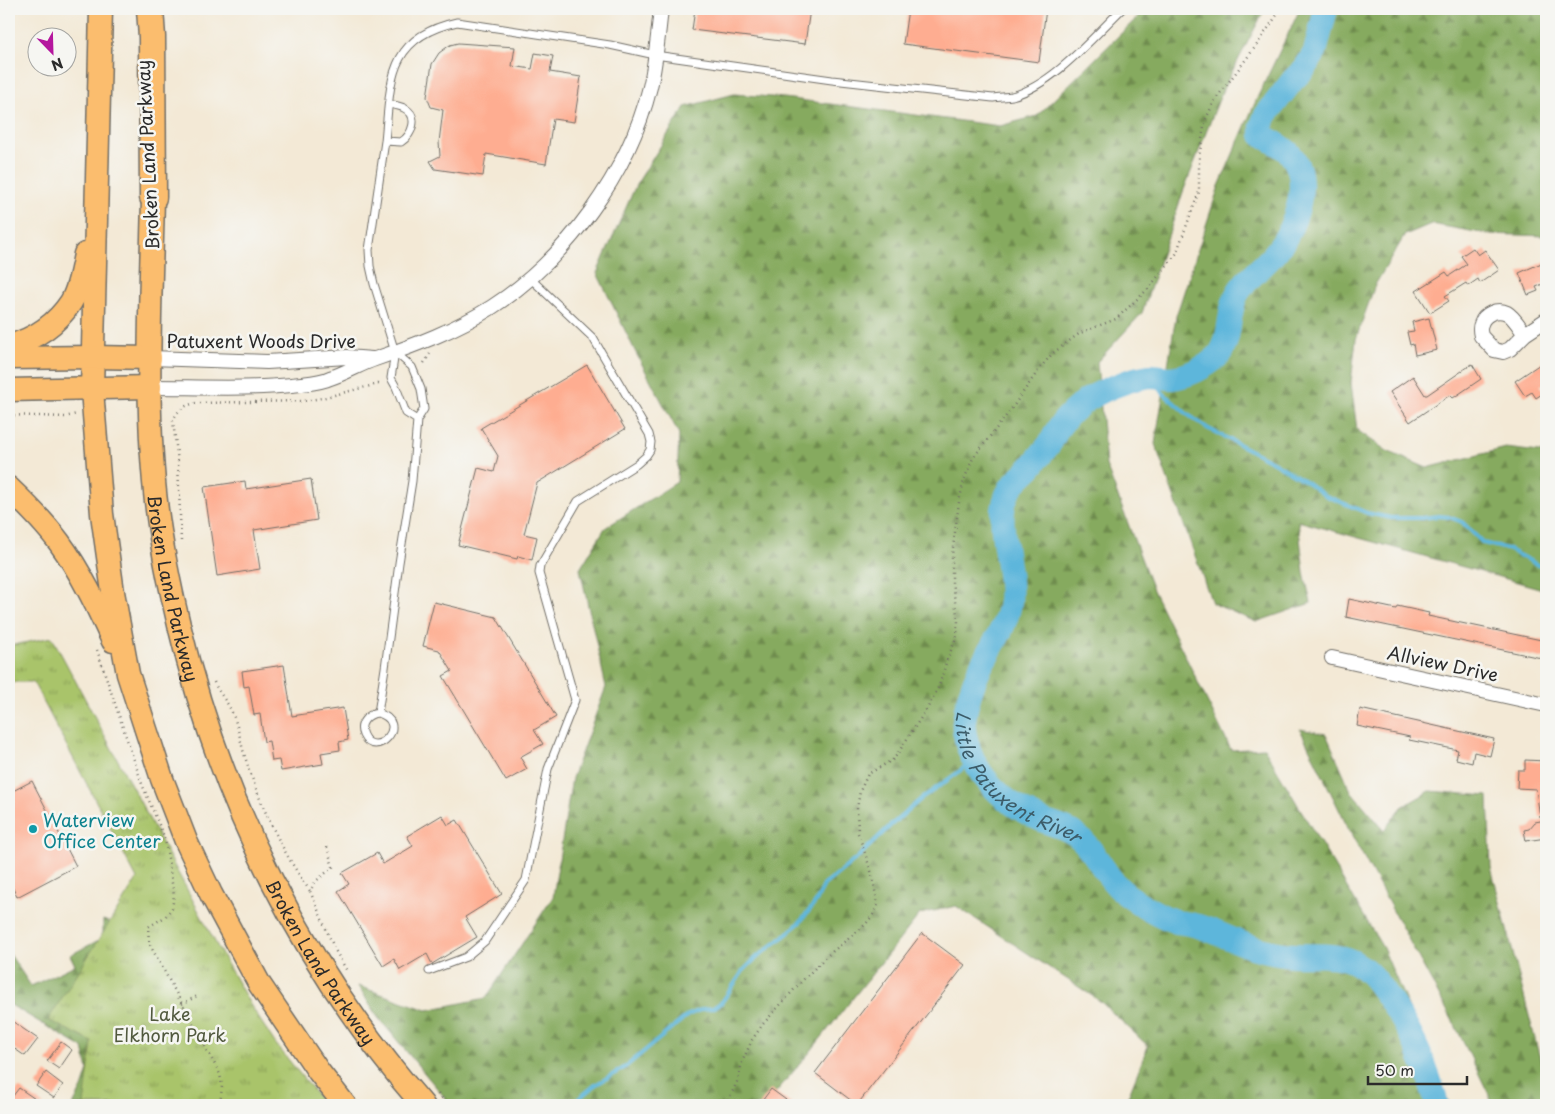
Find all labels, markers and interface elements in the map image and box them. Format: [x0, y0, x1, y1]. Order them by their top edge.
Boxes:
north arrow [28, 28, 78, 78]
text: N [48, 53, 66, 76]
street label: Broken Land Parkway [129, 59, 165, 251]
street label: Patuxent Woods Drive [166, 327, 356, 354]
street label: Broken Land Parkway [142, 493, 207, 685]
street label: Allview Drive [1385, 638, 1501, 688]
water label: Little Patuxent River [949, 710, 1090, 850]
place label: Waterview Office Center [43, 806, 161, 854]
marker: Waterview Office Center [27, 823, 39, 835]
street label: Broken Land Parkway [260, 874, 383, 1050]
park label: Lake Elkhorn Park [114, 1000, 226, 1048]
scale bar [1368, 1054, 1466, 1086]
text: 50 m [1375, 1058, 1414, 1081]

